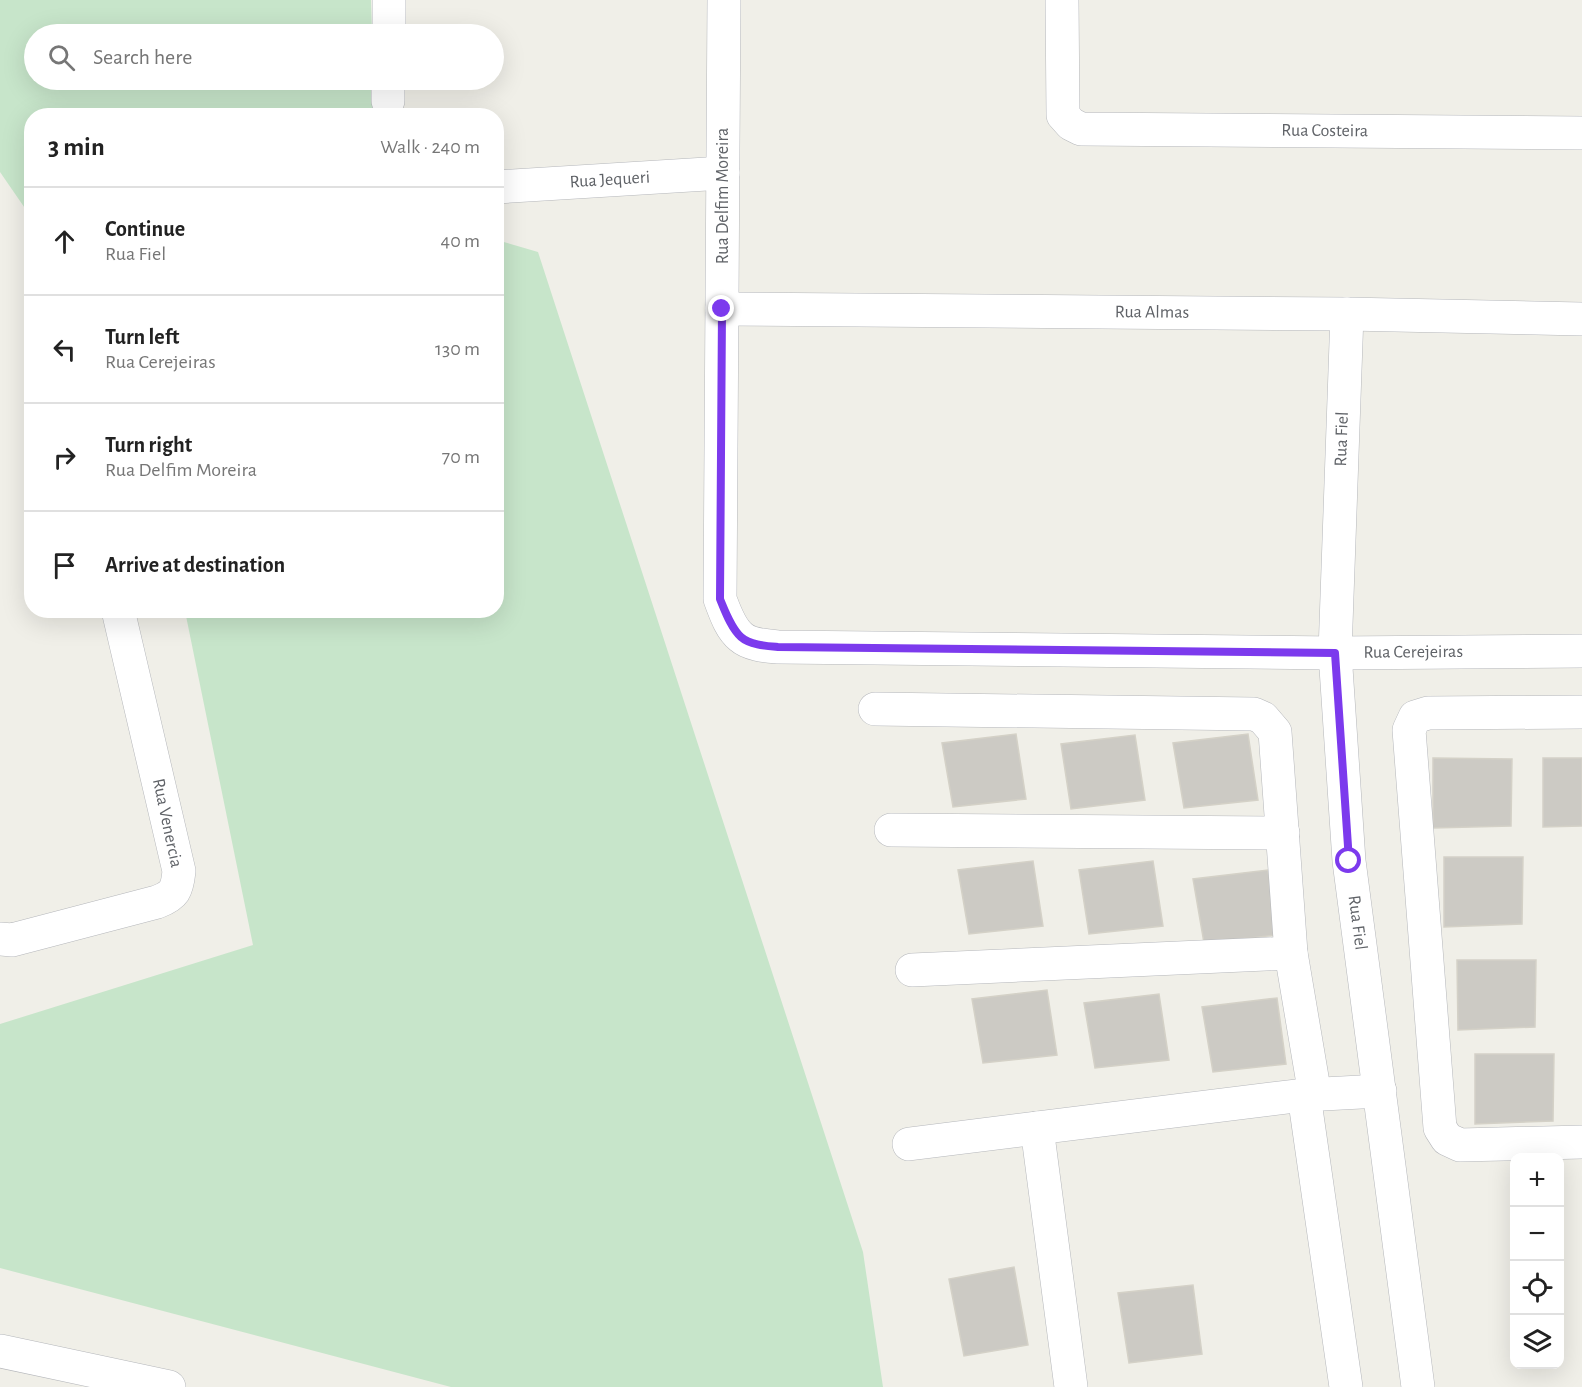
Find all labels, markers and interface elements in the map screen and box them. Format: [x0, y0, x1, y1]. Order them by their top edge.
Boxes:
search box [24, 24, 504, 90]
icon: search [45, 41, 78, 74]
text: Search here [93, 46, 192, 68]
street label: Rua Costeira [1281, 122, 1368, 140]
street label: Rua Delfim Moreira [714, 128, 732, 264]
text: 3 min [48, 134, 105, 160]
text: Walk · 240 m [380, 137, 480, 157]
street label: Rua Jequeri [569, 169, 651, 191]
text: Continue [105, 218, 185, 240]
icon: ahead [48, 225, 81, 258]
text: 40 m [441, 231, 480, 251]
text: Rua Fiel [105, 244, 166, 264]
route end [708, 295, 734, 321]
street label: Rua Almas [1115, 303, 1189, 322]
text: Turn left [105, 326, 179, 348]
icon: left [48, 333, 81, 366]
text: 130 m [435, 339, 480, 359]
text: Rua Cerejeiras [105, 352, 216, 372]
street label: Rua Fiel [1332, 411, 1352, 467]
text: Turn right [105, 434, 192, 456]
icon: right [48, 441, 81, 474]
text: 70 m [442, 447, 480, 467]
text: Rua Delfim Moreira [105, 460, 257, 480]
icon: arrive [48, 549, 81, 582]
text: Arrive at destination [105, 554, 285, 576]
street label: Rua Cerejeiras [1363, 643, 1463, 662]
street label: Rua Venercia [149, 777, 185, 869]
route start [1335, 847, 1361, 873]
street label: Rua Fiel [1345, 894, 1370, 951]
map controls [1510, 1153, 1564, 1369]
button: + [1510, 1153, 1564, 1207]
button: − [1510, 1207, 1564, 1261]
button: locate [1510, 1261, 1564, 1315]
button: layers [1510, 1315, 1564, 1369]

